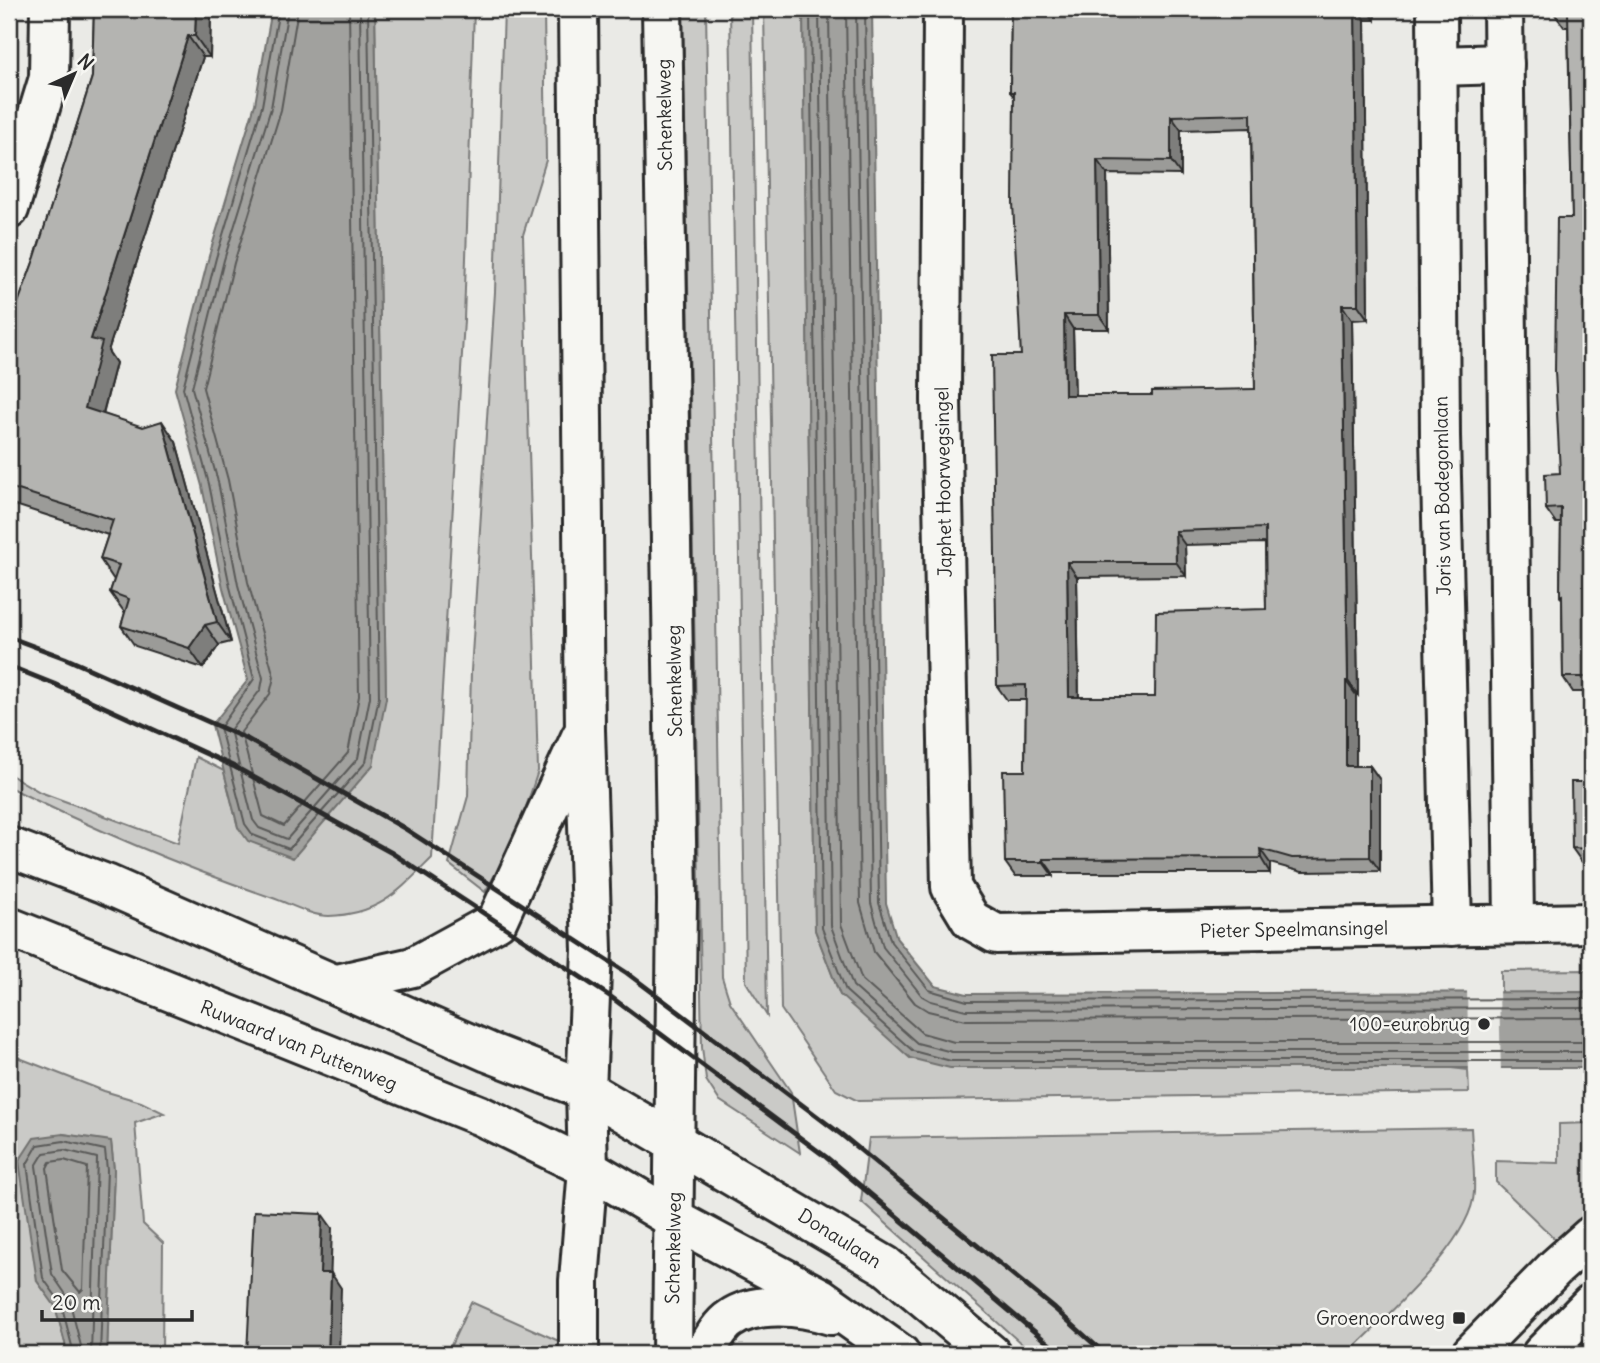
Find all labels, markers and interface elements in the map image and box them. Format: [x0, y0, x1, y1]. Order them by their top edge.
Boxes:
north arrow [38, 38, 108, 108]
text: N [73, 49, 99, 75]
street label: Schenkelweg [651, 59, 677, 171]
street label: Japhet Hoorwegsingel [929, 386, 957, 578]
street label: Joris van Bodegomlaan [1428, 396, 1456, 596]
street label: Schenkelweg [661, 625, 687, 737]
street label: Pieter Speelmansingel [1200, 915, 1388, 943]
street label: Ruwaard van Puttenweg [197, 994, 401, 1096]
place label: 100-eurobrug [1350, 1012, 1470, 1036]
marker: 100-eurobrug [1476, 1016, 1492, 1032]
street label: Schenkelweg [660, 1192, 686, 1304]
street label: Donaulaan [794, 1203, 886, 1273]
scale bar [42, 1279, 192, 1323]
text: 20 m [52, 1289, 101, 1316]
place label: Groenoordweg [1316, 1306, 1445, 1330]
marker: Groenoordweg [1451, 1310, 1467, 1326]

